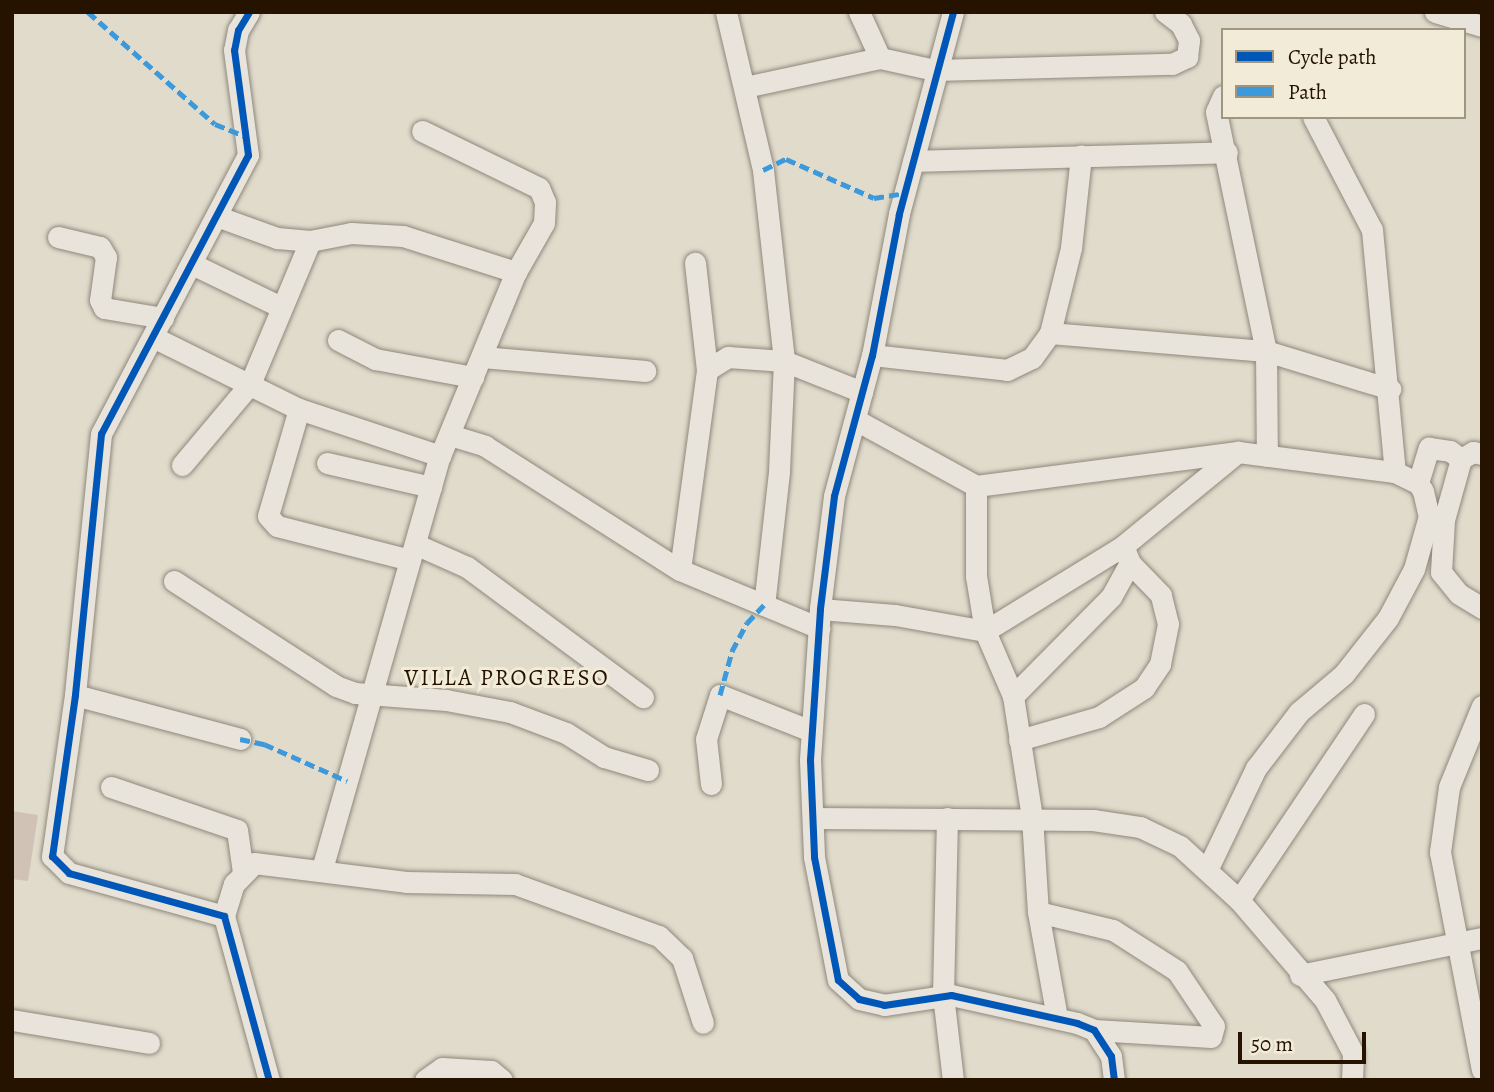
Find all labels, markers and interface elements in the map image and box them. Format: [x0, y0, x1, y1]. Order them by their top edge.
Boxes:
legend [1221, 28, 1466, 119]
text: Cycle path [1288, 43, 1377, 71]
text: Path [1288, 78, 1327, 106]
district label: VILLA PROGRESO [406, 664, 608, 692]
scale bar [1242, 1018, 1370, 1062]
text: 50 m [1251, 1030, 1293, 1058]

